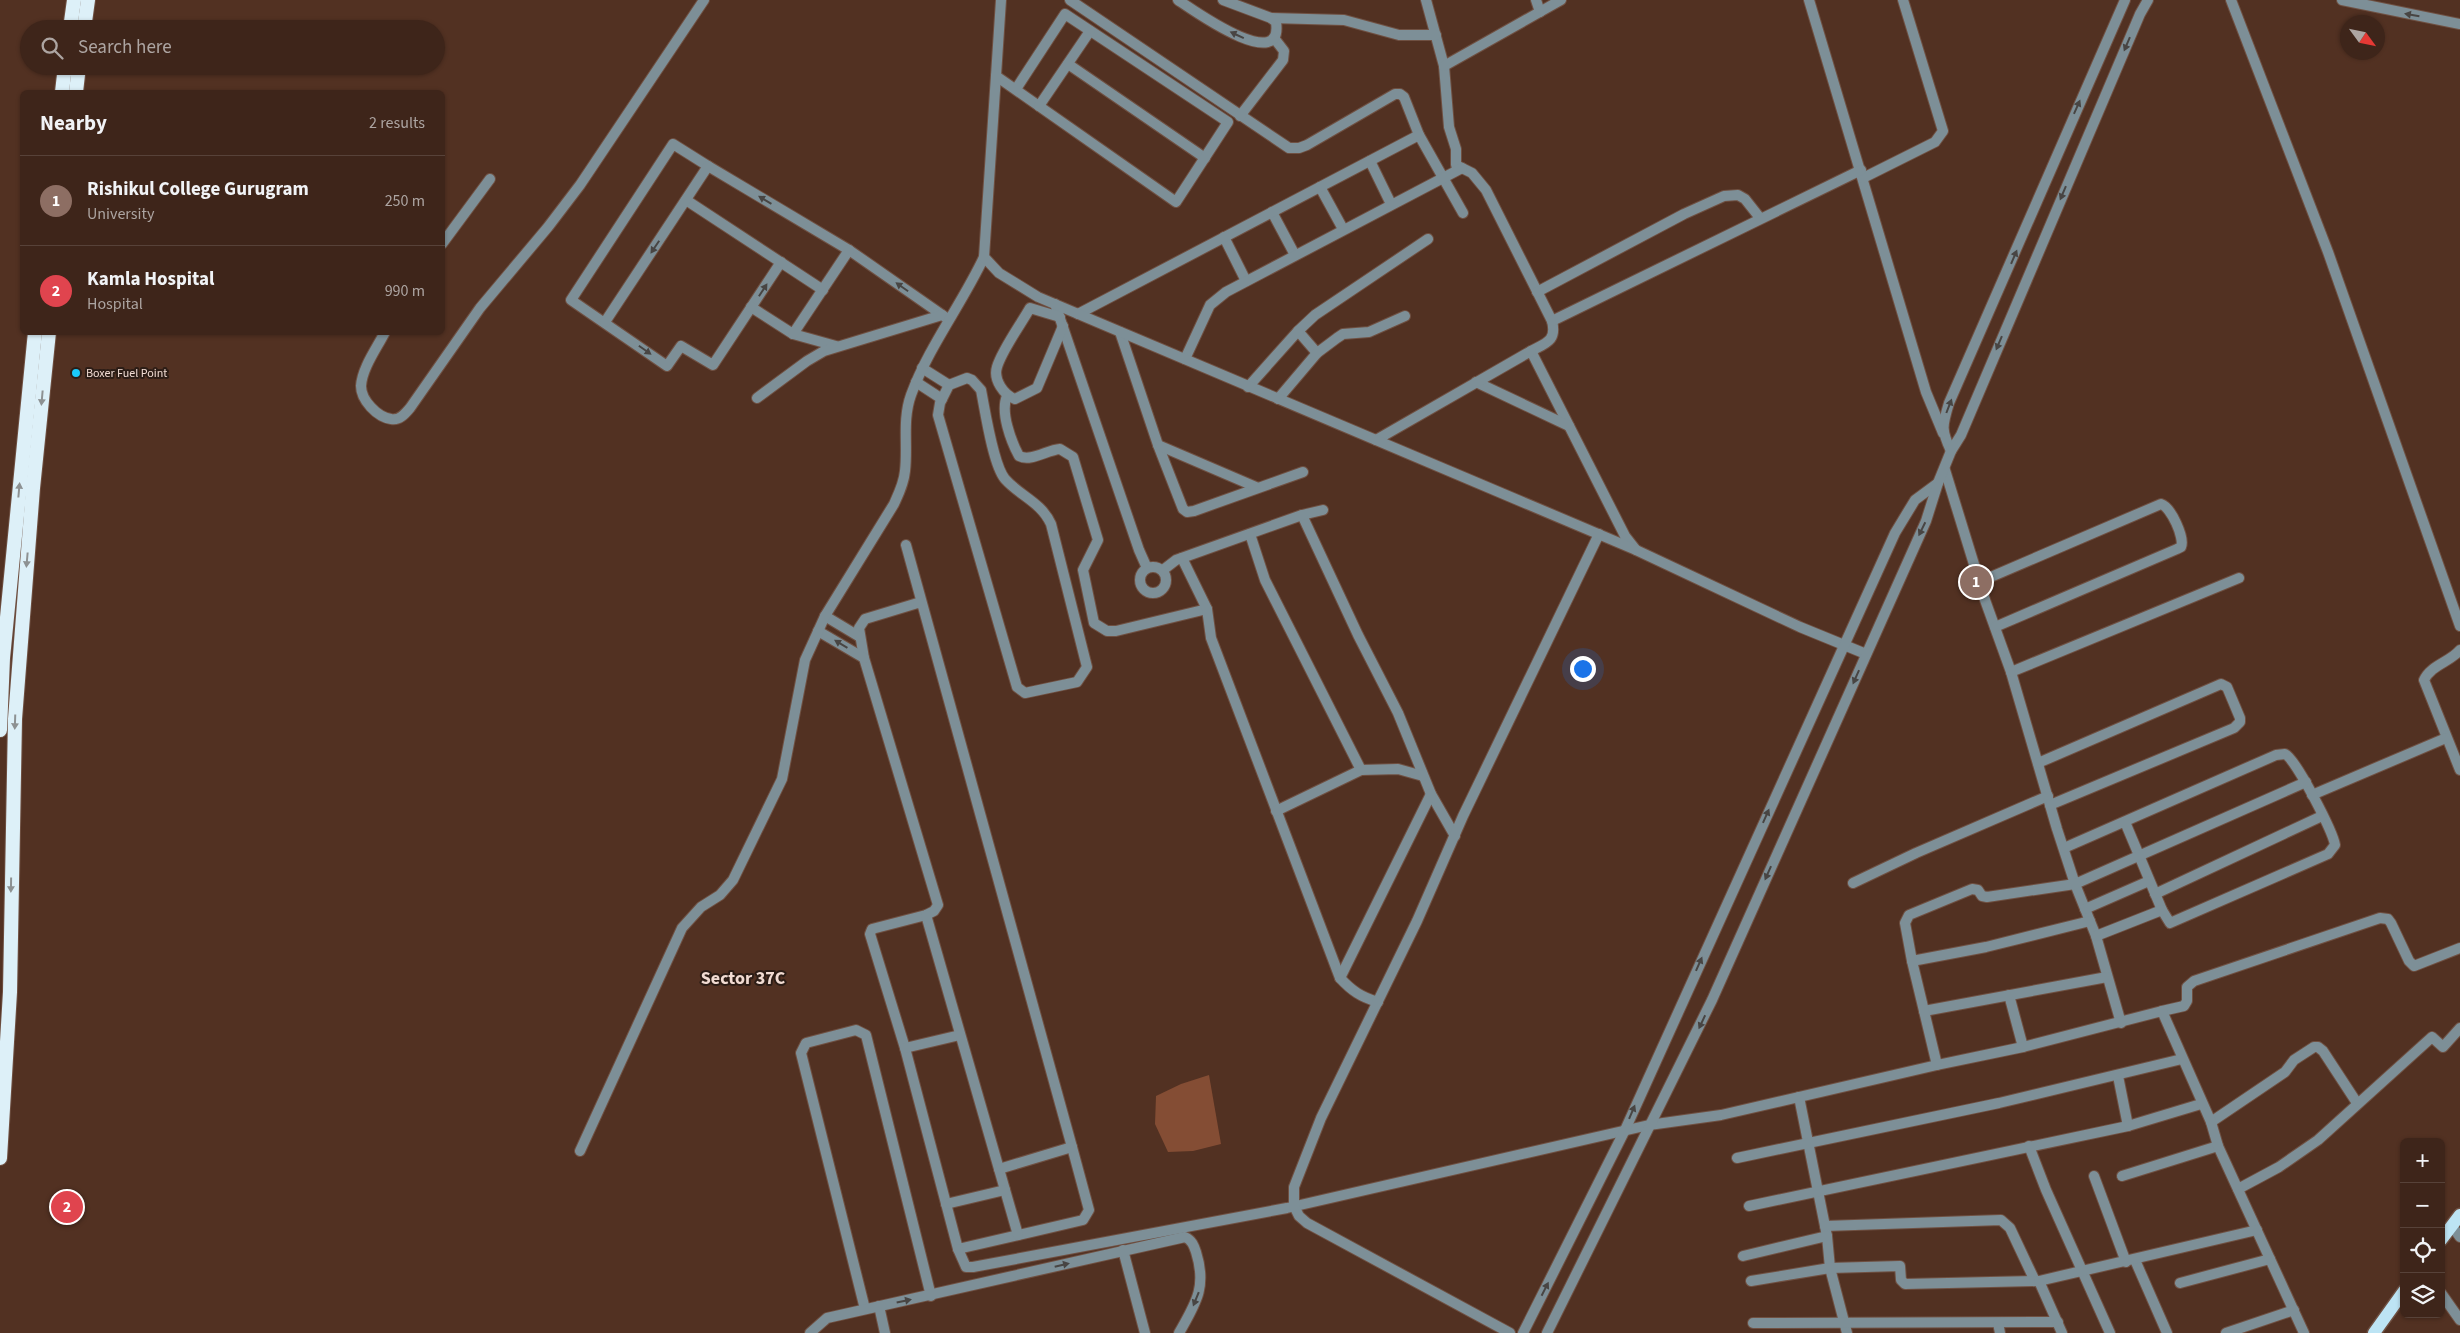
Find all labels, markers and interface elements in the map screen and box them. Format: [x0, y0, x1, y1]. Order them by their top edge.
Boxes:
one-way arrow [2404, 11, 2420, 19]
north arrow [2340, 15, 2385, 60]
search box [20, 20, 445, 75]
one-way arrow [1230, 30, 1244, 38]
icon: search [38, 34, 66, 62]
text: Search here [78, 34, 172, 61]
one-way arrow [2122, 37, 2130, 51]
one-way arrow [2073, 100, 2081, 114]
text: Nearby [40, 108, 107, 138]
text: 2 results [369, 112, 425, 134]
text: Rishikul College Gurugram [87, 176, 309, 203]
one-way arrow [2058, 186, 2066, 200]
text: 1 [52, 190, 60, 212]
text: 250 m [385, 190, 425, 212]
one-way arrow [758, 195, 771, 204]
text: University [87, 203, 154, 225]
one-way arrow [650, 240, 660, 253]
one-way arrow [2011, 250, 2019, 264]
text: Kamla Hospital [87, 266, 214, 293]
text: 2 [52, 280, 60, 302]
text: 990 m [385, 280, 425, 302]
one-way arrow [895, 282, 909, 292]
one-way arrow [758, 283, 768, 296]
text: Hospital [87, 293, 143, 315]
one-way arrow [1995, 335, 2003, 350]
one-way arrow [638, 345, 652, 355]
place label: Boxer Fuel Point [86, 365, 167, 382]
marker: Boxer Fuel Point [70, 367, 82, 379]
one-way arrow [37, 391, 45, 407]
one-way arrow [1945, 398, 1953, 413]
one-way arrow [16, 482, 24, 498]
one-way arrow [1918, 521, 1926, 536]
one-way arrow [23, 552, 31, 568]
pin: 1 [1960, 563, 1992, 601]
one-way arrow [835, 640, 848, 649]
your location [1570, 656, 1596, 682]
one-way arrow [1851, 670, 1859, 684]
one-way arrow [11, 714, 19, 730]
one-way arrow [1762, 809, 1770, 823]
one-way arrow [1764, 866, 1772, 880]
one-way arrow [7, 877, 15, 893]
one-way arrow [1696, 957, 1704, 971]
district label: Sector 37C [701, 966, 786, 991]
one-way arrow [1697, 1014, 1706, 1029]
one-way arrow [1629, 1105, 1637, 1119]
map controls [2400, 1138, 2445, 1318]
button: + [2400, 1138, 2445, 1183]
button: − [2400, 1183, 2445, 1228]
pin: 2 [51, 1188, 83, 1226]
button: locate [2400, 1228, 2445, 1273]
one-way arrow [1055, 1261, 1070, 1269]
button: layers [2400, 1273, 2445, 1318]
one-way arrow [1541, 1282, 1549, 1297]
one-way arrow [1192, 1292, 1199, 1307]
one-way arrow [896, 1297, 911, 1305]

